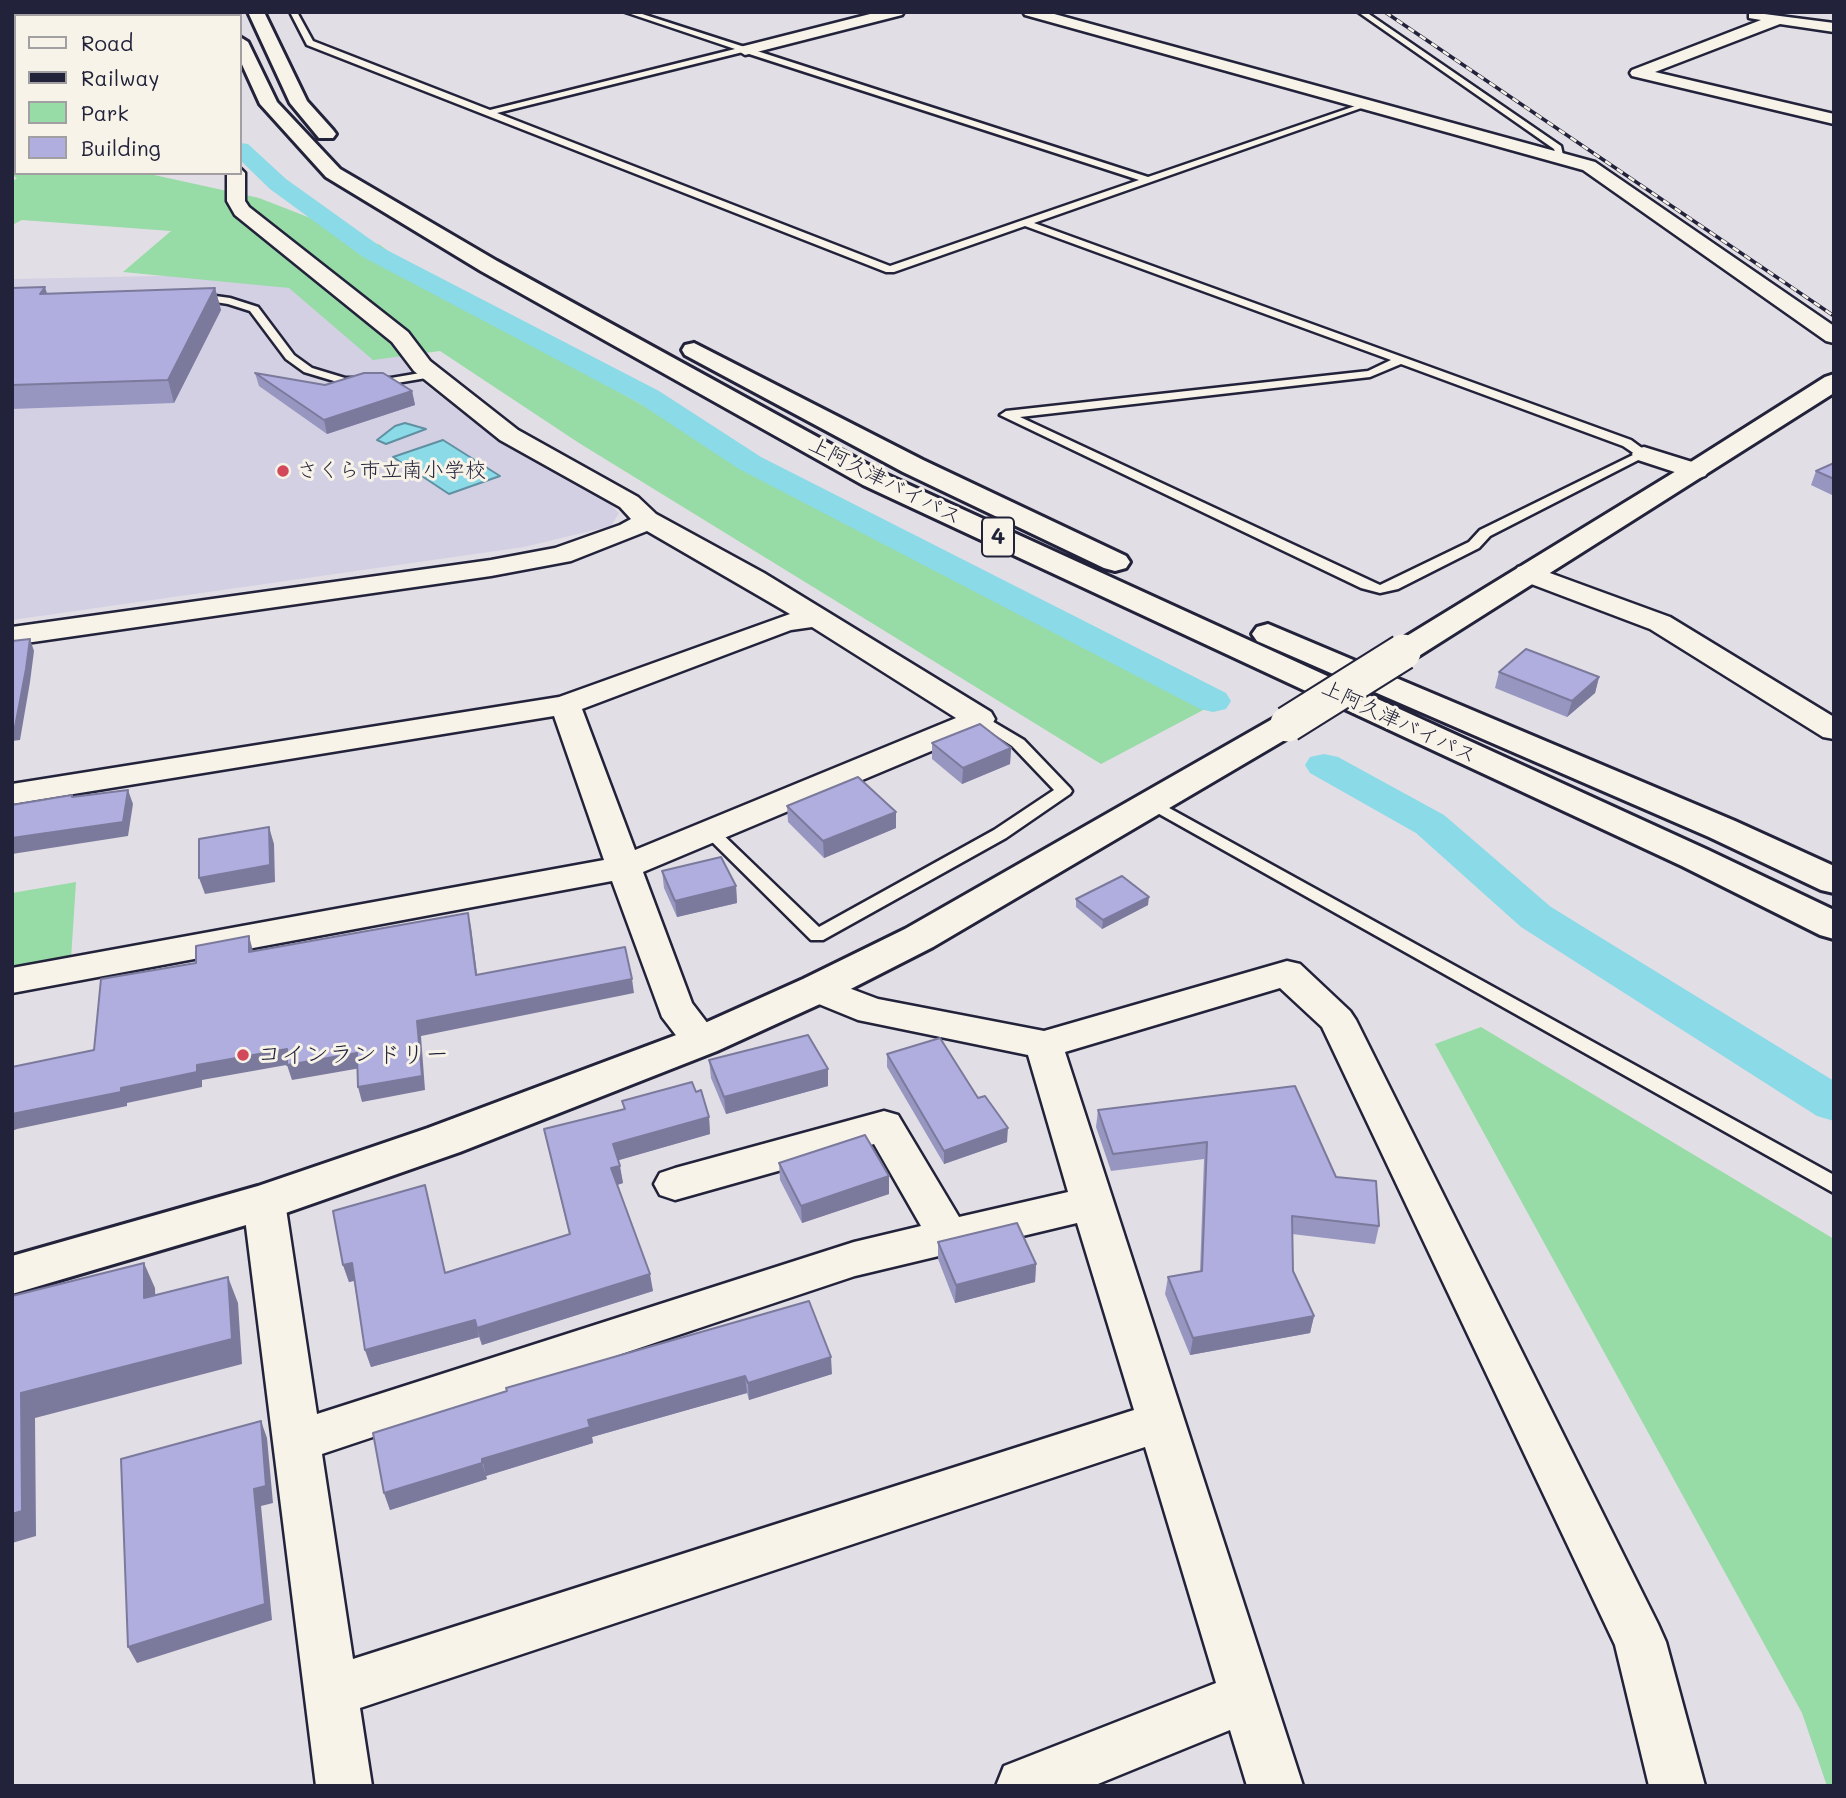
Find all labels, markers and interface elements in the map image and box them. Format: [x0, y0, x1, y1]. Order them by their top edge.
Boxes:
legend [14, 14, 242, 175]
text: Road [81, 29, 133, 56]
text: Railway [81, 64, 160, 91]
text: Park [81, 99, 129, 126]
text: Building [81, 134, 161, 161]
street label: 上阿久津バイパス [804, 432, 966, 530]
place label: さくら市立南小学校 [297, 458, 486, 484]
marker: さくら市立南小学校 [275, 463, 291, 479]
road number: 4 [982, 517, 1014, 556]
street label: 上阿久津バイパス [1318, 675, 1480, 769]
place label: コインランドリー [257, 1041, 449, 1069]
marker: コインランドリー [235, 1047, 251, 1063]

